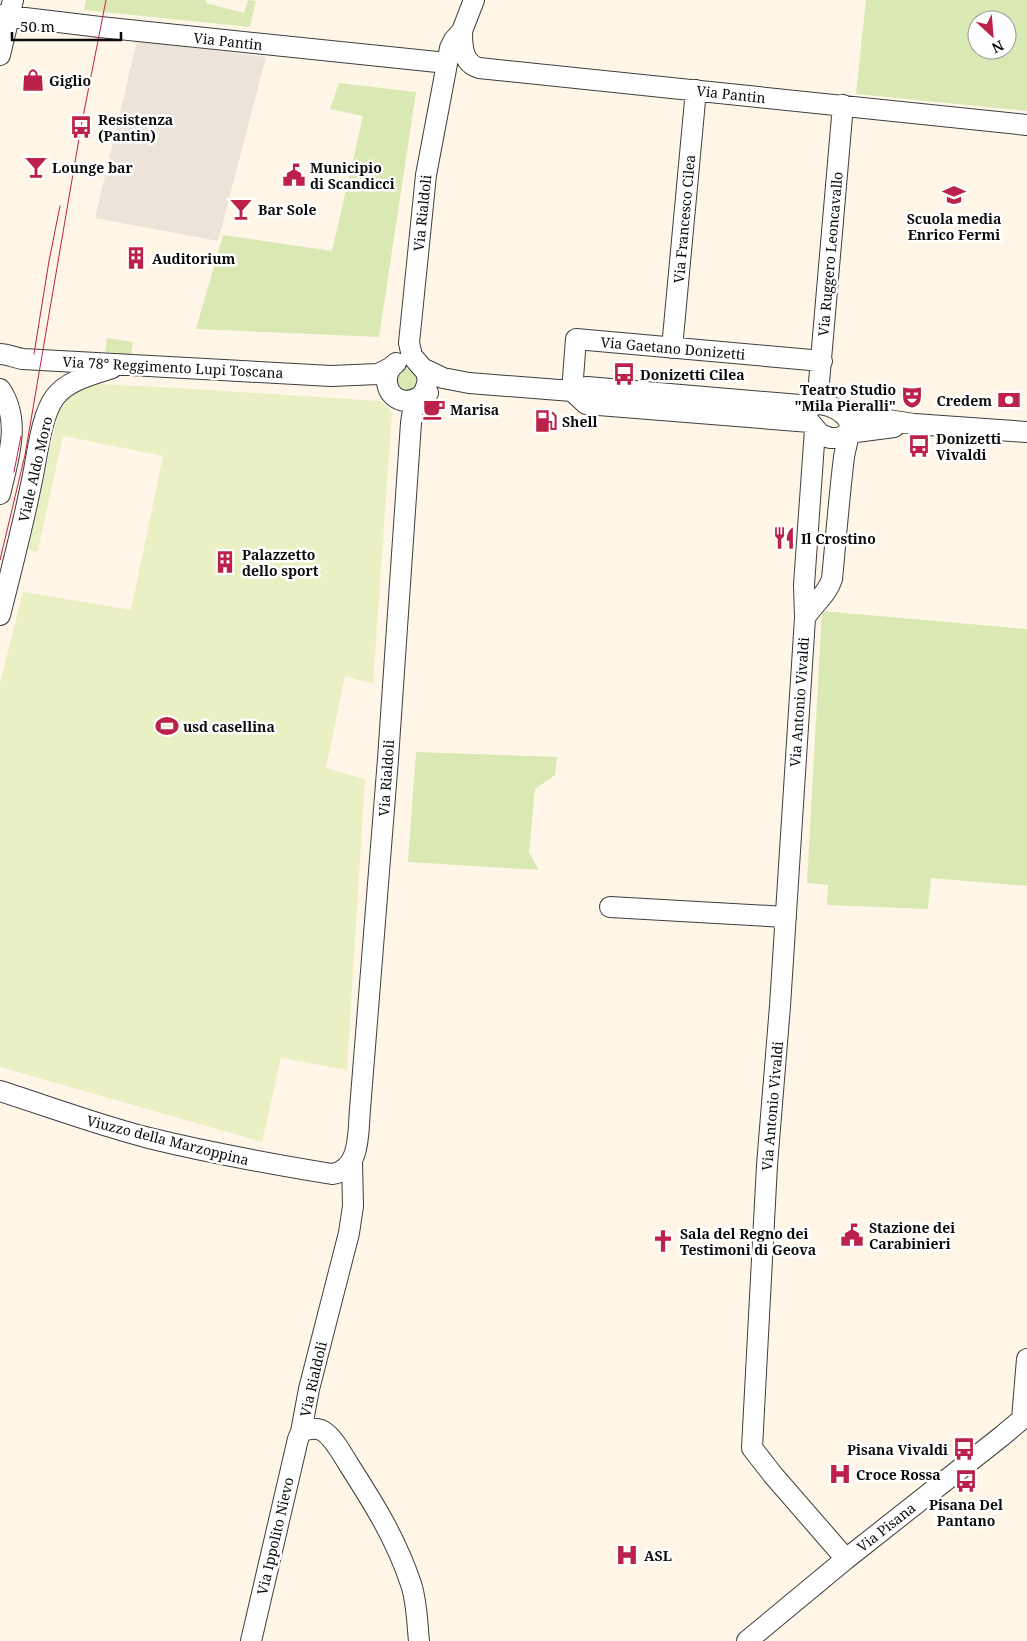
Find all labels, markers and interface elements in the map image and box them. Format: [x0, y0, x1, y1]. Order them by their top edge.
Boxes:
scale bar [12, 10, 121, 42]
north arrow [967, 10, 1017, 60]
text: 50 m [20, 16, 55, 36]
street label: Via Pantin [193, 28, 263, 54]
text: N [989, 36, 1007, 58]
shop icon: Giglio [20, 67, 46, 93]
place label: Giglio [49, 71, 91, 90]
street label: Via Pantin [696, 81, 766, 107]
place label: Resistenza (Pantin) [98, 110, 173, 145]
bus stop icon: Resistenza (Pantin) [68, 114, 94, 140]
bar icon: Lounge bar [23, 154, 49, 180]
street label: Via Francesco Cilea [669, 154, 699, 284]
place label: Lounge bar [52, 158, 133, 177]
place label: Municipio di Scandicci [310, 158, 395, 193]
public building icon: Municipio di Scandicci [281, 162, 307, 188]
street label: Via Ruggero Leoncavallo [813, 171, 847, 337]
street label: Via Rialdoli [409, 173, 436, 252]
school or university icon: Scuola media Enrico Fermi [941, 182, 967, 208]
bar icon: Bar Sole [228, 196, 254, 222]
place label: Bar Sole [258, 200, 316, 219]
place label: Scuola media Enrico Fermi [907, 209, 1001, 244]
building icon: Auditorium [123, 245, 149, 271]
place label: Auditorium [152, 249, 235, 268]
street label: Via Gaetano Donizetti [600, 332, 747, 364]
street label: Via 78° Reggimento Lupi Toscana [62, 352, 284, 382]
bus stop icon: Donizetti Cilea [611, 361, 637, 387]
place label: Donizetti Cilea [640, 365, 745, 384]
place label: Teatro Studio "Mila Pieralli" [794, 380, 896, 415]
theatre icon: Teatro Studio "Mila Pieralli" [899, 384, 925, 410]
bank icon: Credem [996, 387, 1022, 413]
place label: Credem [936, 391, 992, 410]
cafe icon: Marisa [421, 396, 447, 422]
place label: Marisa [450, 400, 499, 419]
fuel station icon: Shell [533, 408, 559, 434]
place label: Shell [562, 412, 597, 431]
street label: Viale Aldo Moro [14, 414, 56, 524]
place label: Donizetti Vivaldi [936, 429, 1001, 464]
bus stop icon: Donizetti Vivaldi [906, 433, 932, 459]
restaurant icon: Il Crostino [771, 525, 797, 551]
place label: Il Crostino [801, 529, 876, 548]
place label: Palazzetto dello sport [242, 545, 319, 580]
building icon: Palazzetto dello sport [212, 549, 238, 575]
street label: Via Antonio Vivaldi [785, 636, 813, 767]
sports icon: usd casellina [154, 713, 180, 739]
place label: usd casellina [183, 717, 275, 736]
street label: Via Rialdoli [374, 739, 398, 817]
street label: Via Antonio Vivaldi [757, 1040, 787, 1172]
street label: Viuzzo della Marzoppina [85, 1111, 251, 1169]
place label: Stazione dei Carabinieri [869, 1218, 955, 1253]
public building icon: Stazione dei Carabinieri [839, 1222, 865, 1248]
place label: Sala del Regno dei Testimoni di Geova [680, 1224, 816, 1259]
church icon: Sala del Regno dei Testimoni di Geova [650, 1228, 676, 1254]
street label: Via Rialdoli [295, 1339, 331, 1419]
bus stop icon: Pisana Vivaldi [951, 1436, 977, 1462]
place label: Pisana Vivaldi [847, 1440, 948, 1459]
hospital icon: Croce Rossa [827, 1461, 853, 1487]
place label: Croce Rossa [856, 1465, 941, 1484]
bus stop icon: Pisana Del Pantano [953, 1468, 979, 1494]
street label: Via Ippolito Nievo [252, 1475, 298, 1597]
place label: Pisana Del Pantano [929, 1495, 1003, 1530]
street label: Via Pisana [853, 1498, 919, 1556]
hospital icon: ASL [614, 1542, 640, 1568]
place label: ASL [644, 1546, 672, 1565]

